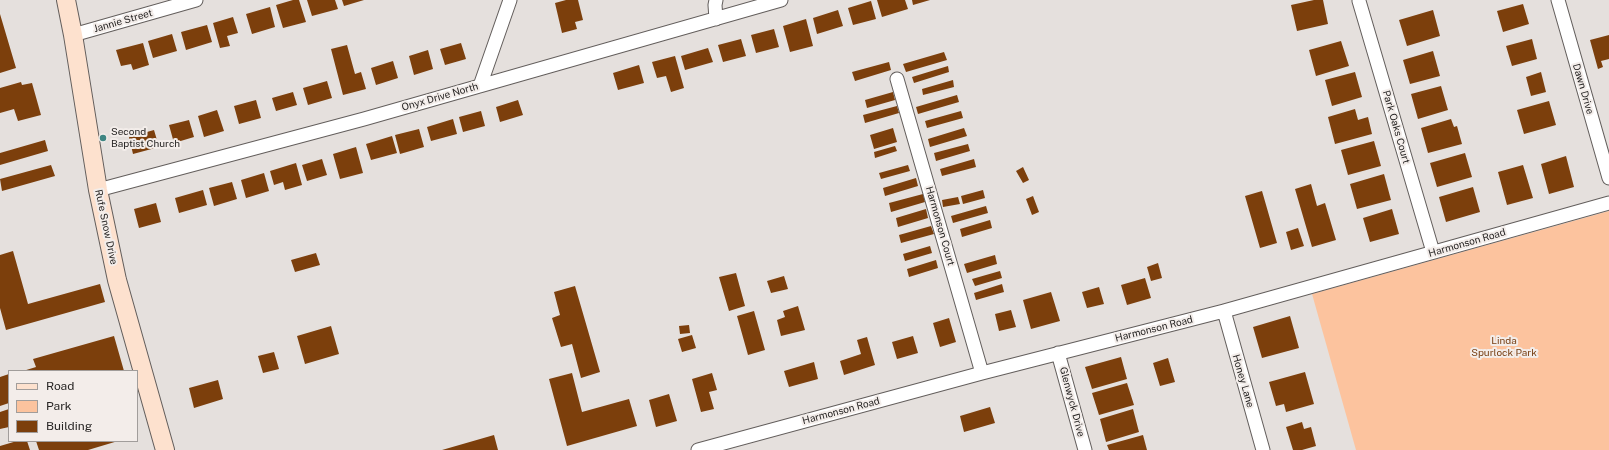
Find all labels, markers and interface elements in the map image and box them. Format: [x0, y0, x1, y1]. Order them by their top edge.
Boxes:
street label: Jannie Street [92, 7, 154, 35]
street label: Dawn Drive [1570, 62, 1596, 116]
street label: Onyx Drive North [400, 80, 480, 114]
street label: Park Oaks Court [1380, 89, 1412, 165]
place label: Second Baptist Church [111, 126, 180, 150]
marker: Second Baptist Church [98, 133, 108, 143]
street label: Harmonson Court [923, 185, 957, 267]
street label: Rufe Snow Drive [92, 188, 120, 266]
street label: Harmonson Road [1427, 226, 1507, 260]
street label: Harmonson Road [1114, 314, 1194, 344]
park label: Linda Spurlock Park [1471, 335, 1537, 358]
street label: Honey Lane [1230, 353, 1256, 409]
street label: Glenwyck Drive [1057, 366, 1087, 438]
legend [8, 370, 138, 442]
text: Road [46, 379, 74, 393]
street label: Harmonson Road [801, 395, 881, 427]
text: Park [46, 399, 72, 413]
text: Building [46, 419, 92, 433]

